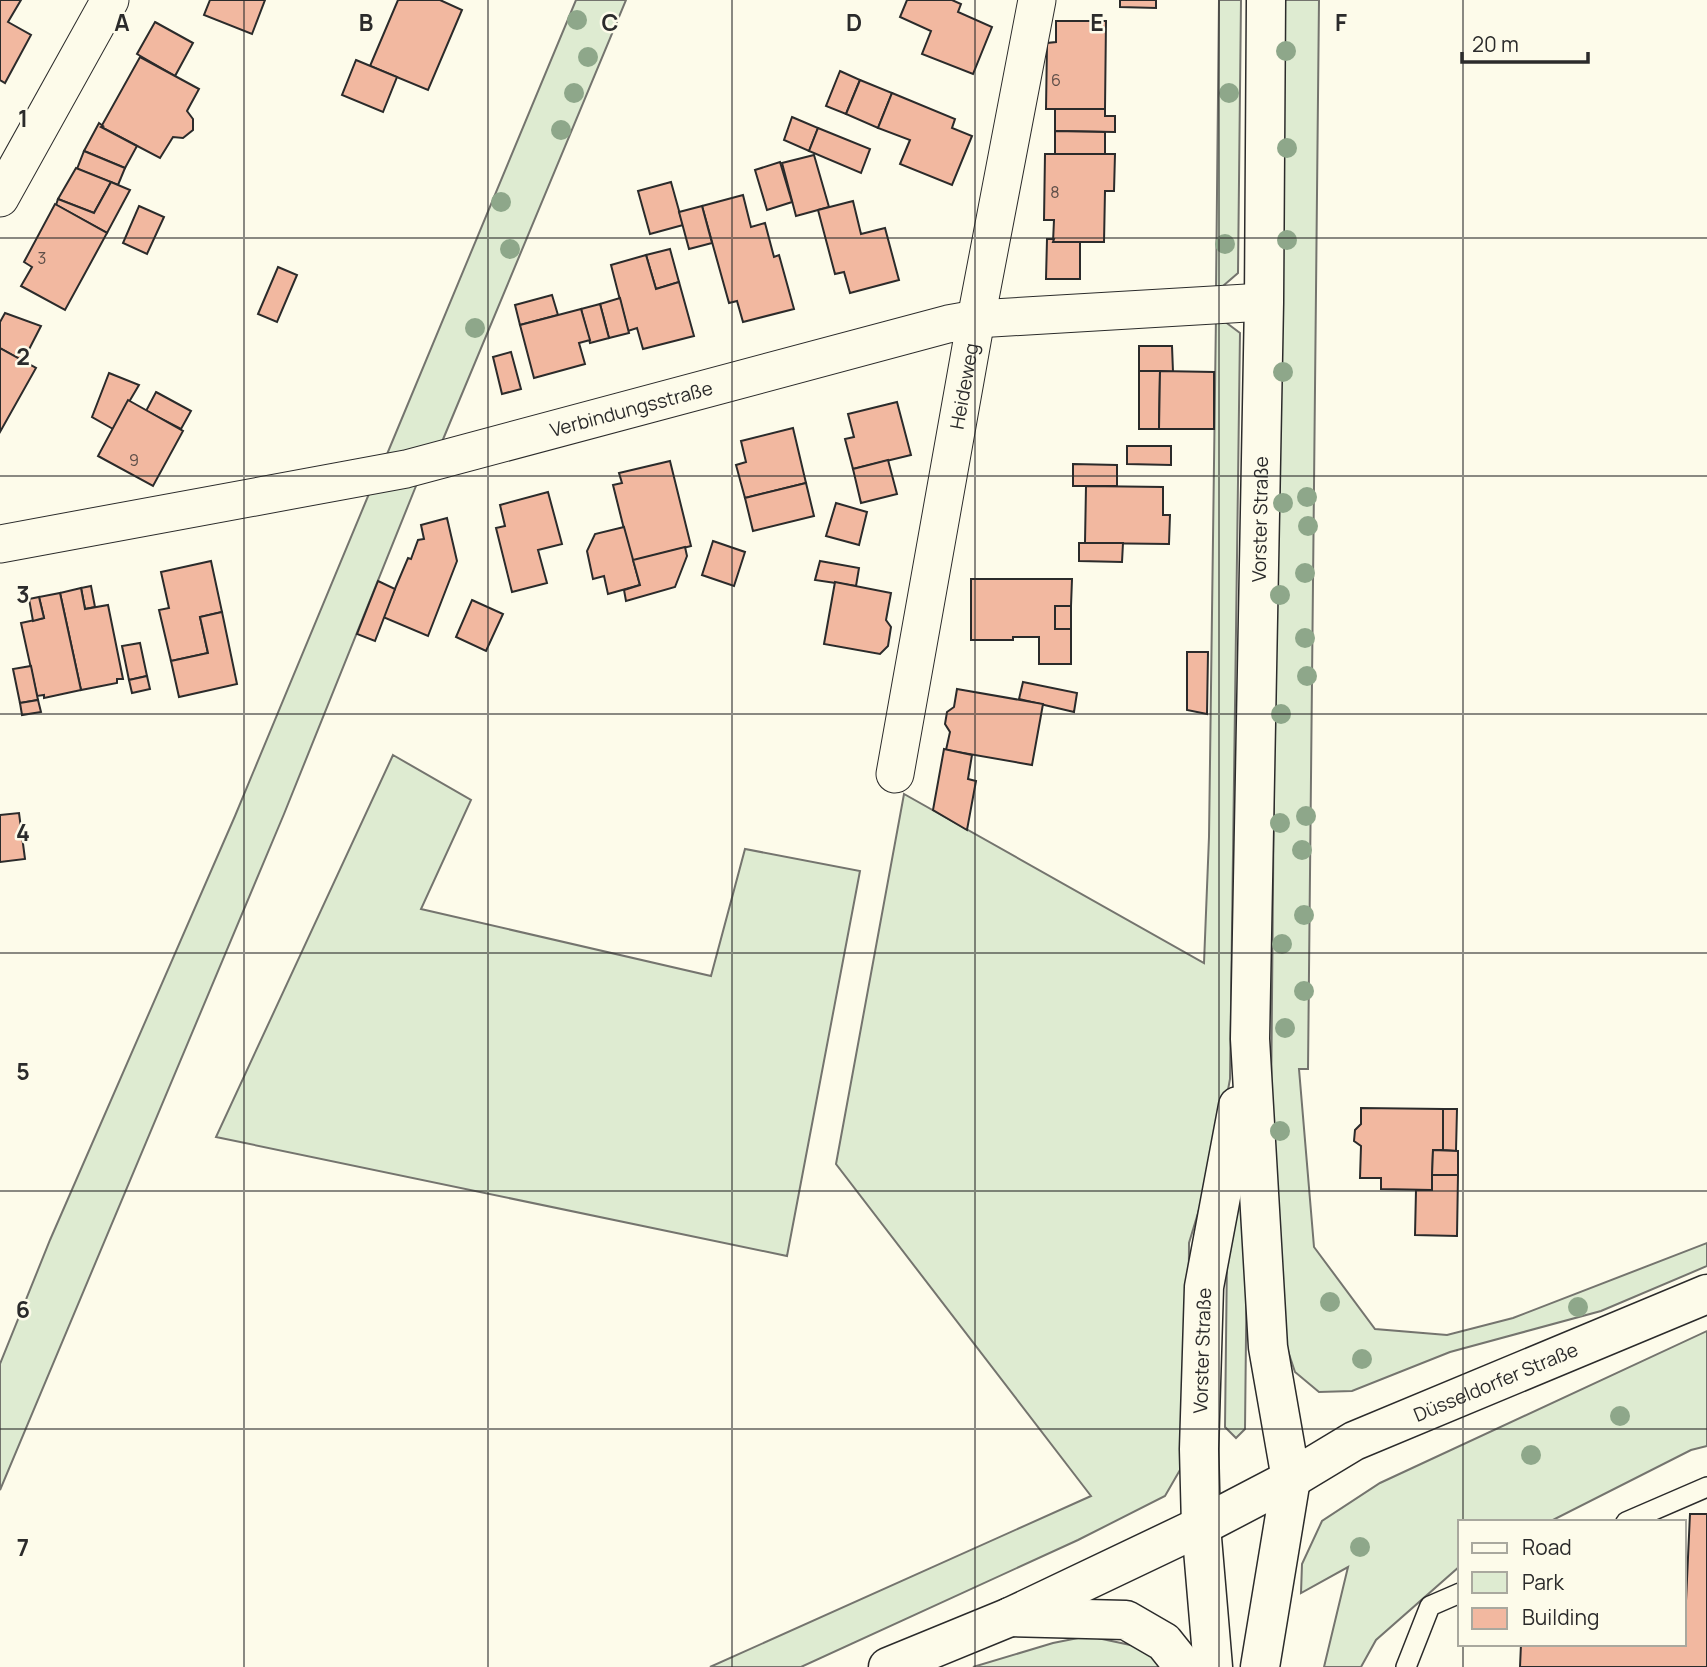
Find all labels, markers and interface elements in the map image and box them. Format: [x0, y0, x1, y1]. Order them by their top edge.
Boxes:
text: A [114, 6, 130, 38]
text: B [359, 6, 373, 38]
text: C [602, 6, 619, 38]
text: D [846, 6, 862, 38]
text: E [1090, 6, 1104, 38]
text: F [1335, 6, 1347, 38]
scale bar [1462, 21, 1588, 65]
text: 20 m [1472, 30, 1519, 58]
house number: 6 [1051, 69, 1061, 91]
text: 1 [18, 102, 28, 134]
house number: 8 [1050, 181, 1060, 203]
house number: 3 [38, 247, 46, 269]
text: 2 [16, 340, 30, 372]
street label: Heideweg [944, 341, 984, 431]
street label: Verbindungsstraße [547, 375, 715, 443]
house number: 9 [129, 449, 139, 471]
street label: Vorster Straße [1246, 456, 1274, 582]
text: 3 [16, 578, 30, 610]
text: 4 [16, 816, 30, 848]
text: 5 [16, 1055, 30, 1087]
street label: Vorster Straße [1187, 1287, 1217, 1414]
text: 6 [16, 1293, 30, 1325]
street label: Düsseldorfer Straße [1409, 1336, 1582, 1428]
legend [1458, 1520, 1686, 1646]
text: 7 [17, 1531, 29, 1563]
text: Road [1522, 1533, 1572, 1561]
text: Park [1522, 1568, 1564, 1596]
text: Building [1522, 1603, 1599, 1631]

